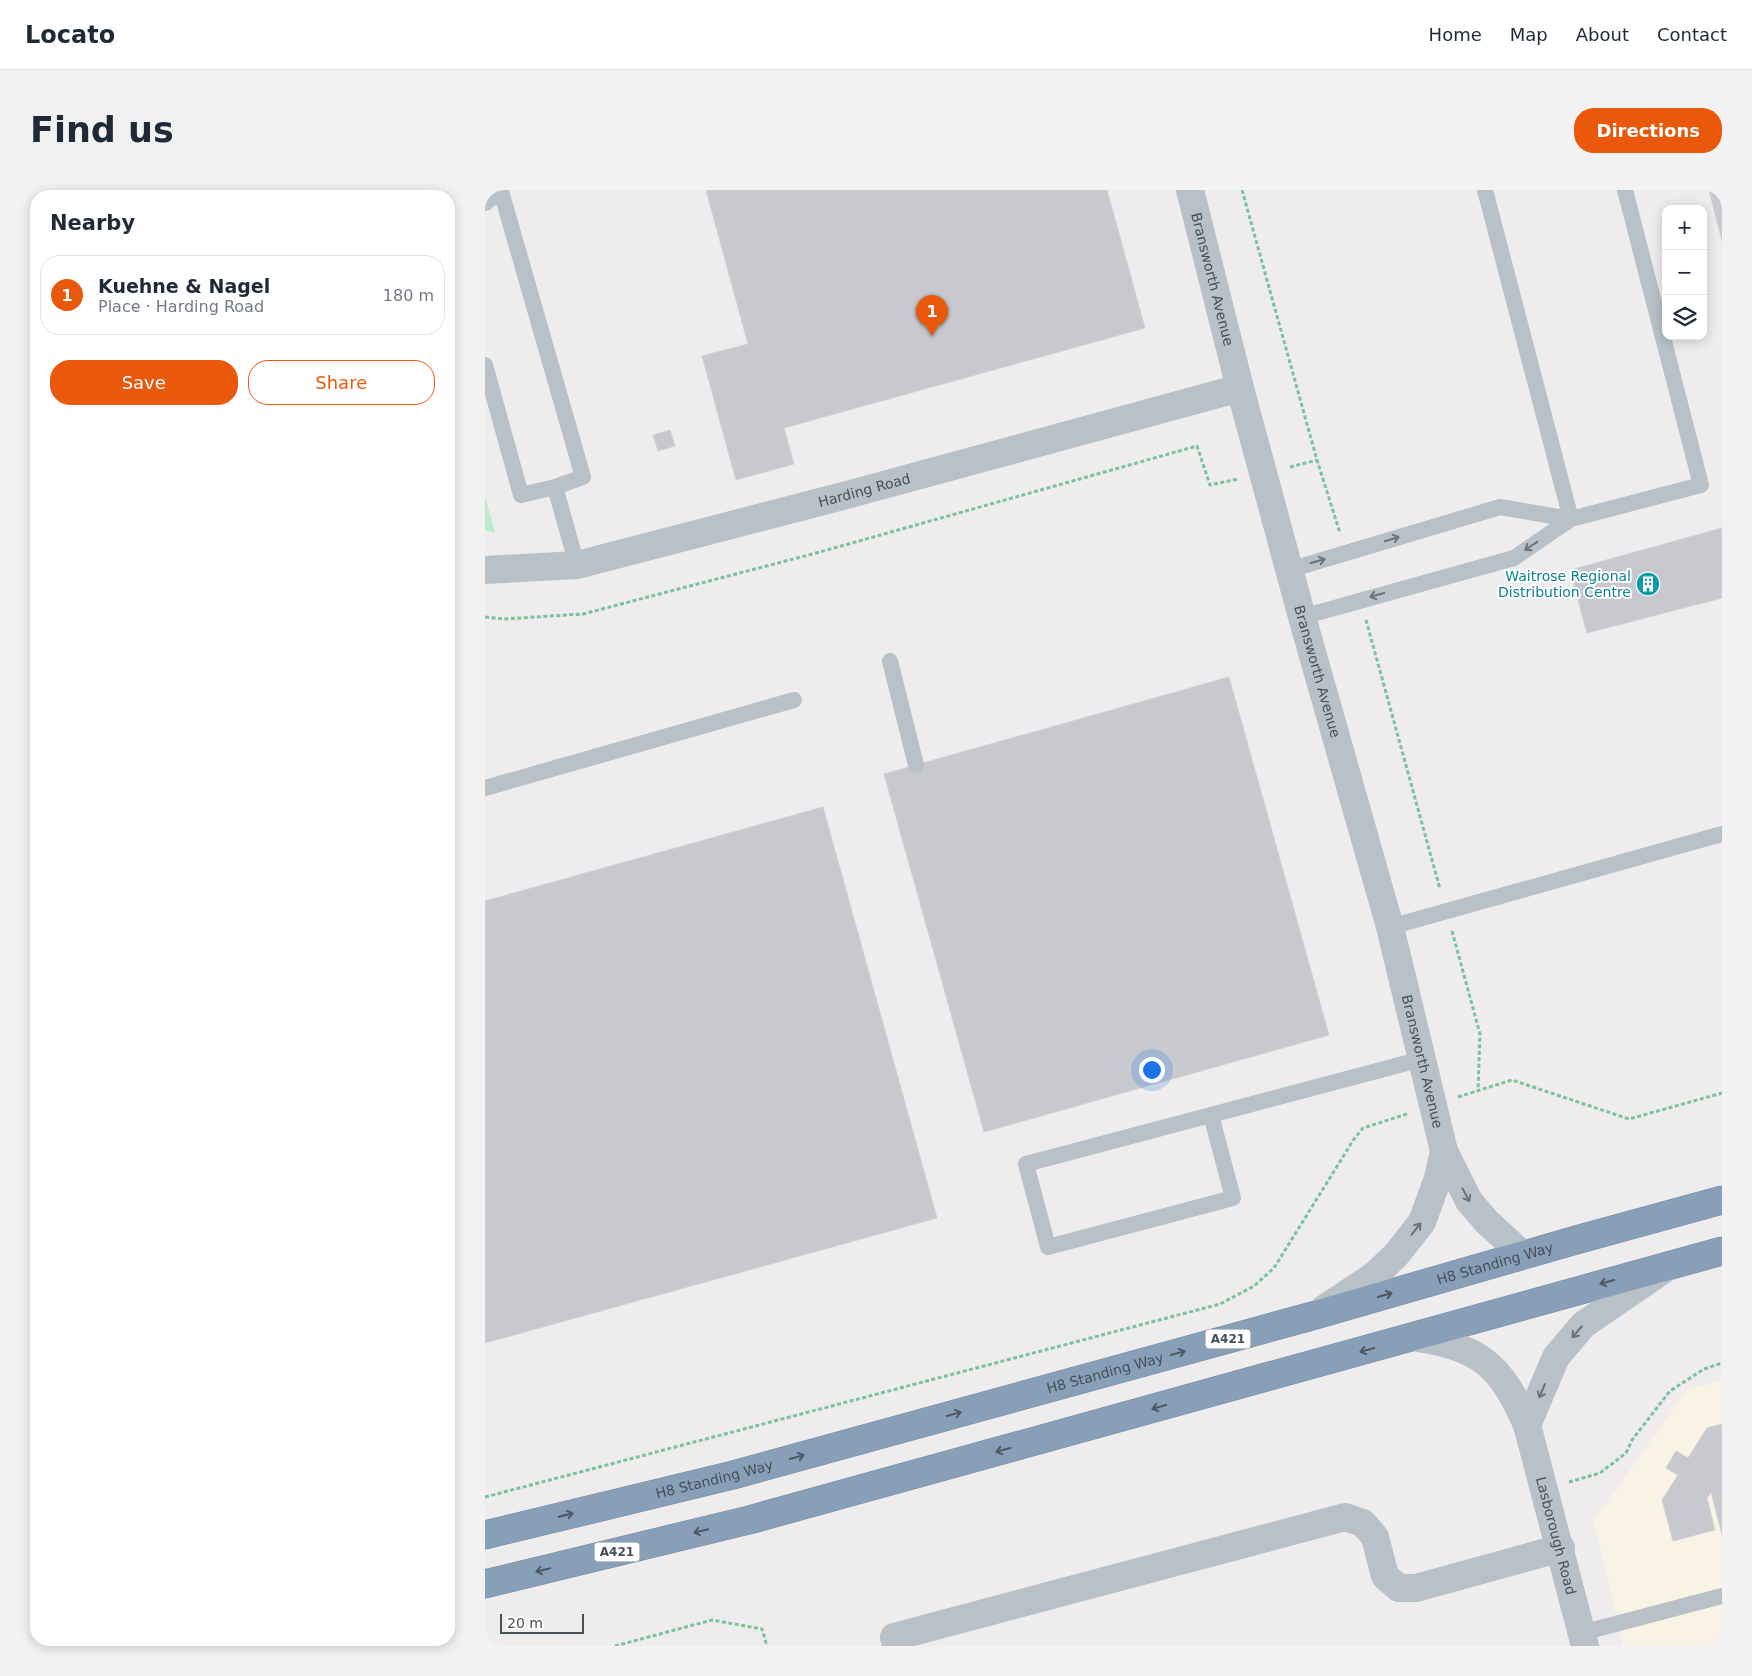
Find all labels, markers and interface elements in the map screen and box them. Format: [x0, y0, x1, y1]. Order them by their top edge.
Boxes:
text: Locato [25, 21, 115, 49]
text: Home [1429, 24, 1482, 45]
text: Map [1510, 24, 1548, 45]
text: About [1576, 24, 1629, 45]
text: Contact [1657, 24, 1727, 45]
button: Directions [1574, 108, 1722, 153]
text: Find us [30, 110, 174, 150]
map controls [1662, 205, 1707, 340]
button: + [1662, 205, 1707, 250]
text: Nearby [50, 211, 135, 235]
street label: Bransworth Avenue [1188, 211, 1237, 347]
button: − [1662, 250, 1707, 295]
text: Kuehne & Nagel [98, 275, 270, 297]
text: 1 [61, 286, 73, 305]
text: 180 m [383, 286, 434, 305]
pin: 1 [916, 295, 948, 336]
button: layers [1662, 295, 1707, 340]
text: Place · Harding Road [98, 297, 264, 316]
button: Save [50, 360, 238, 405]
button: Share [248, 360, 435, 405]
street label: Harding Road [816, 470, 912, 510]
one-way arrow [1384, 534, 1400, 544]
one-way arrow [1524, 541, 1538, 551]
one-way arrow [1309, 556, 1325, 566]
place label: Waitrose Regional Distribution Centre [1498, 568, 1631, 600]
building icon: Waitrose Regional Distribution Centre [1635, 571, 1661, 597]
one-way arrow [1369, 591, 1385, 601]
street label: Bransworth Avenue [1291, 603, 1344, 739]
street label: Bransworth Avenue [1399, 993, 1446, 1130]
your location [1139, 1057, 1165, 1083]
one-way arrow [1461, 1187, 1471, 1202]
one-way arrow [1410, 1223, 1421, 1236]
street label: H8 Standing Way [1435, 1239, 1555, 1288]
one-way arrow [1600, 1278, 1616, 1287]
one-way arrow [1377, 1290, 1393, 1299]
one-way arrow [1571, 1326, 1582, 1339]
road number: A421 [1205, 1330, 1251, 1348]
one-way arrow [1359, 1345, 1375, 1355]
one-way arrow [1170, 1348, 1186, 1357]
street label: H8 Standing Way [1045, 1349, 1165, 1397]
one-way arrow [1536, 1383, 1546, 1398]
one-way arrow [1152, 1402, 1168, 1412]
one-way arrow [946, 1409, 962, 1419]
one-way arrow [995, 1446, 1011, 1455]
one-way arrow [789, 1452, 805, 1461]
street label: H8 Standing Way [654, 1456, 775, 1501]
street label: Lasborough Road [1533, 1475, 1579, 1596]
one-way arrow [558, 1510, 574, 1520]
one-way arrow [694, 1527, 710, 1537]
road number: A421 [595, 1542, 639, 1561]
one-way arrow [536, 1566, 552, 1575]
scale bar [500, 1611, 584, 1634]
text: 20 m [507, 1615, 543, 1631]

